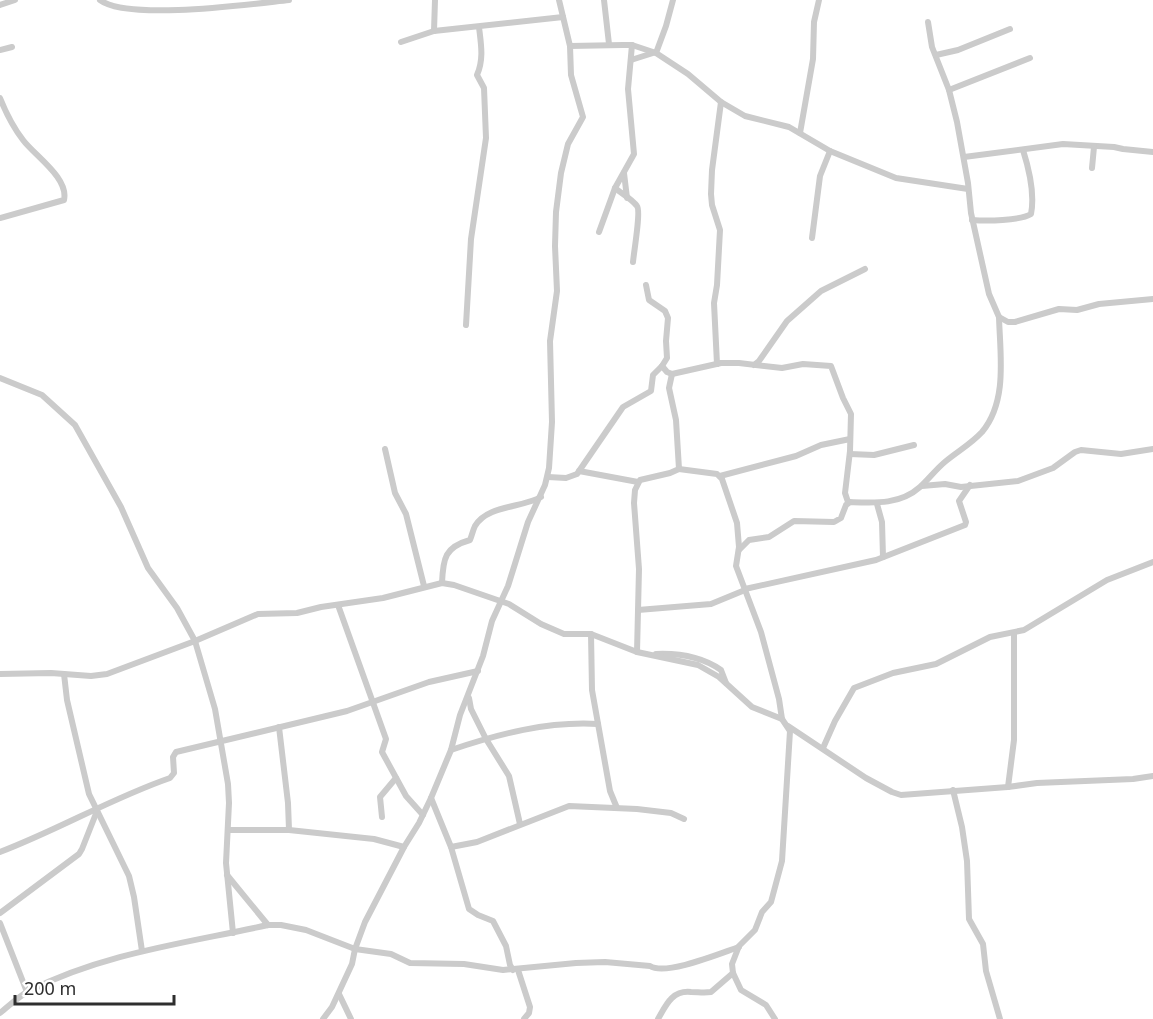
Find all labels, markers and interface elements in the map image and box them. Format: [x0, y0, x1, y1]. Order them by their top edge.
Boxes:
scale bar [15, 968, 174, 1006]
text: 200 m [24, 976, 76, 1000]

